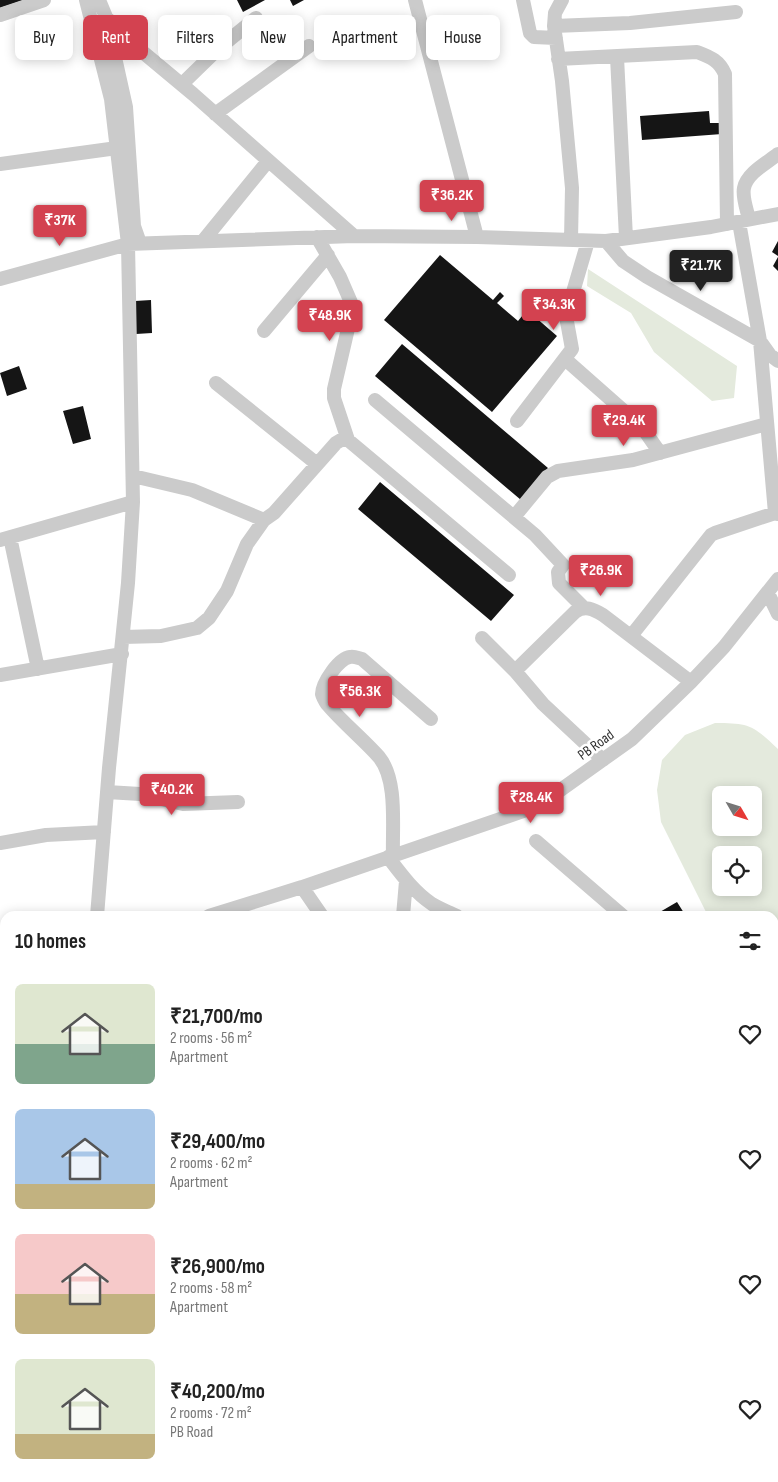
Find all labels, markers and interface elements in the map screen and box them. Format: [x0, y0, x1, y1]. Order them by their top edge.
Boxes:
chip: Buy [15, 15, 73, 60]
chip: Rent [83, 15, 148, 60]
chip: Filters [158, 15, 232, 60]
chip: New [242, 15, 304, 60]
chip: Apartment [314, 15, 416, 60]
chip: House [426, 15, 500, 60]
pin: ₹36.2K [411, 180, 493, 222]
text: ₹36.2K [431, 186, 473, 205]
pin: ₹37K [30, 204, 90, 247]
text: ₹37K [44, 211, 76, 230]
pin: ₹21.7K [660, 250, 742, 292]
text: ₹21.7K [681, 256, 721, 275]
pin: ₹34.3K [513, 288, 595, 331]
text: ₹34.3K [533, 295, 575, 314]
pin: ₹48.9K [289, 300, 371, 342]
text: ₹48.9K [308, 306, 352, 325]
pin: ₹29.4K [583, 404, 665, 447]
text: ₹29.4K [603, 411, 645, 430]
pin: ₹26.9K [560, 554, 642, 597]
text: ₹26.9K [580, 561, 622, 580]
pin: ₹56.3K [319, 676, 401, 718]
text: ₹56.3K [339, 682, 381, 701]
street label: PB Road [574, 725, 618, 765]
pin: ₹40.2K [131, 774, 213, 816]
text: ₹40.2K [151, 780, 193, 799]
pin: ₹28.4K [490, 782, 572, 824]
north arrow [712, 786, 762, 836]
map controls [712, 786, 762, 896]
text: ₹28.4K [510, 788, 552, 807]
button: locate [712, 846, 762, 896]
icon: filters [736, 927, 764, 955]
text: 10 homes [15, 929, 86, 954]
icon: home [55, 1004, 115, 1064]
text: ₹21,700/mo [170, 1004, 263, 1029]
icon: heart [736, 1020, 764, 1048]
text: 2 rooms · 56 m² [170, 1029, 252, 1048]
text: Apartment [170, 1048, 228, 1067]
icon: home [55, 1129, 115, 1189]
text: ₹29,400/mo [170, 1129, 265, 1154]
icon: heart [736, 1145, 764, 1173]
text: 2 rooms · 62 m² [170, 1154, 253, 1173]
text: Apartment [170, 1173, 228, 1192]
icon: home [55, 1254, 115, 1314]
text: ₹26,900/mo [170, 1254, 265, 1279]
icon: heart [736, 1270, 764, 1298]
text: 2 rooms · 58 m² [170, 1279, 252, 1298]
text: Apartment [170, 1298, 228, 1317]
icon: home [55, 1379, 115, 1439]
text: ₹40,200/mo [170, 1379, 265, 1404]
icon: heart [736, 1395, 764, 1423]
text: 2 rooms · 72 m² [170, 1404, 252, 1423]
text: PB Road [170, 1423, 213, 1442]

